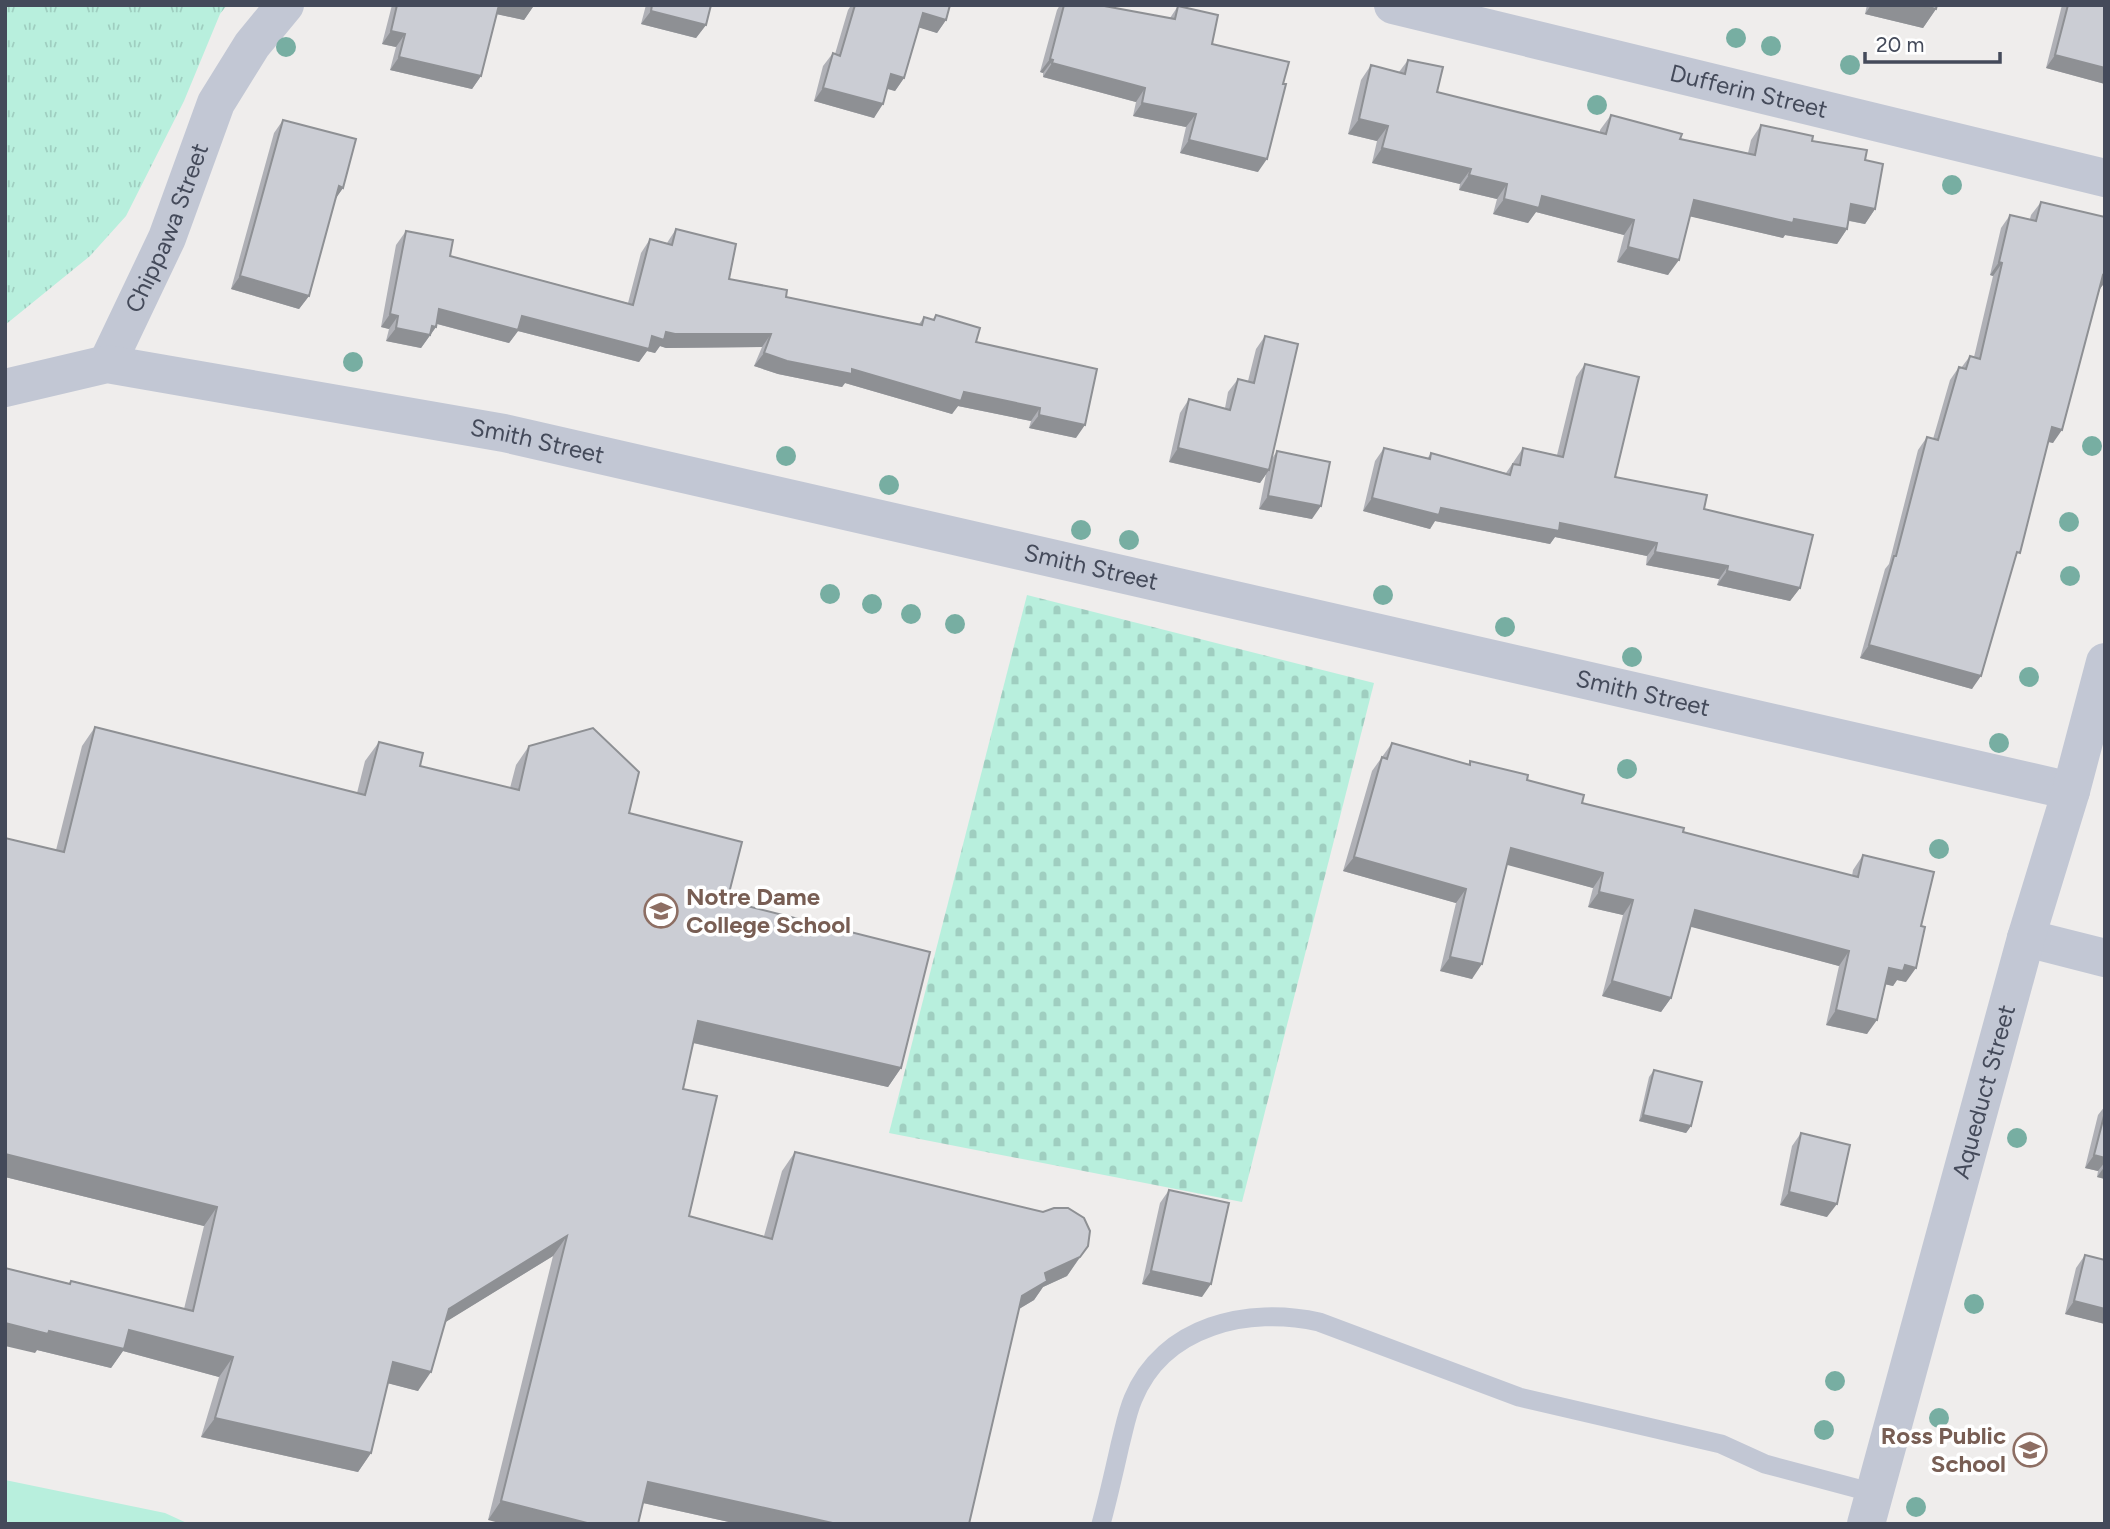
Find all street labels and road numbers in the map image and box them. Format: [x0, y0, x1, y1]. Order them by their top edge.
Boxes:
street label: Dufferin Street [1667, 58, 1830, 124]
street label: Chippawa Street [119, 139, 214, 317]
street label: Smith Street [468, 412, 607, 469]
street label: Smith Street [1022, 537, 1161, 596]
street label: Smith Street [1573, 663, 1713, 722]
street label: Aqueduct Street [1946, 1001, 2021, 1182]

